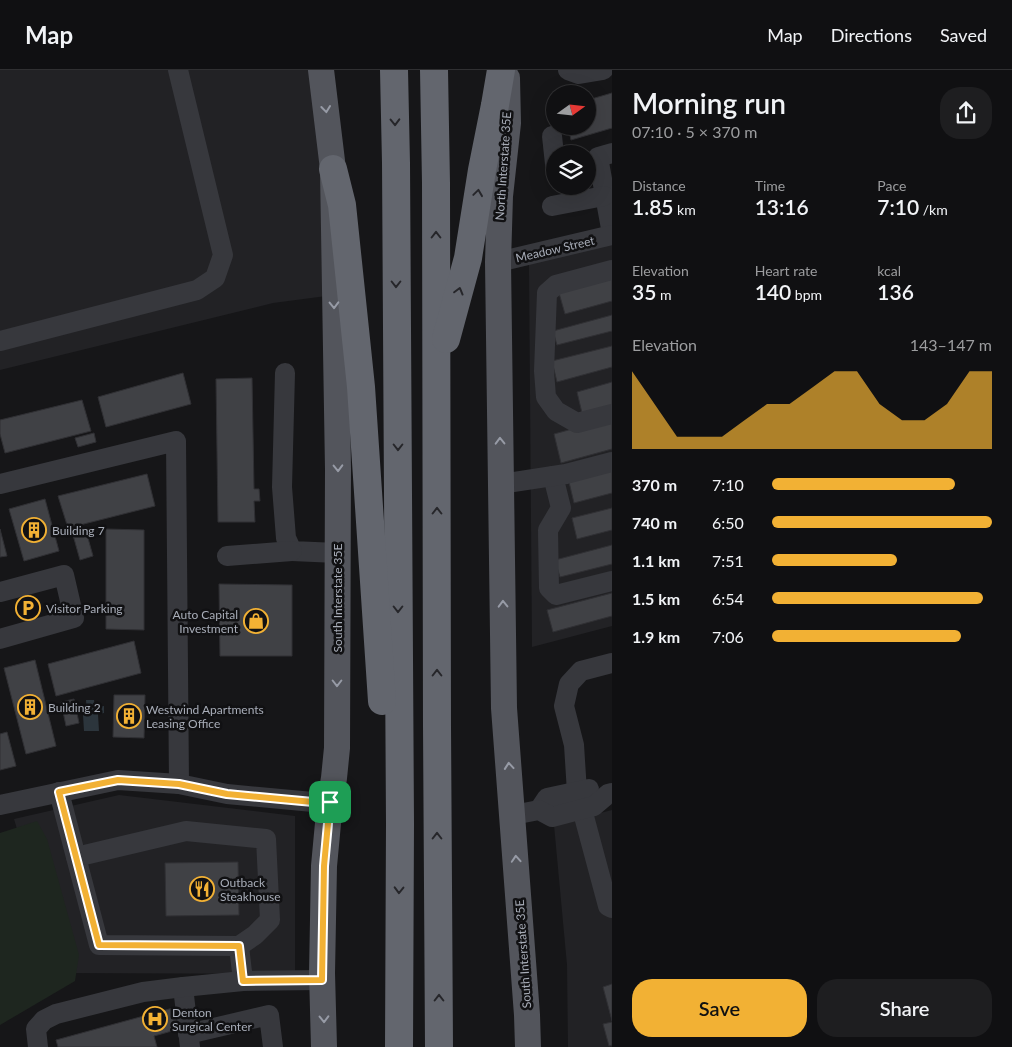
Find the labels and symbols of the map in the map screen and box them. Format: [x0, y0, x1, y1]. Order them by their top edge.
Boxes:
north arrow [546, 85, 596, 135]
one-way arrow [321, 105, 331, 113]
street label: North Interstate 35E [492, 111, 514, 221]
one-way arrow [390, 118, 401, 126]
one-way arrow [472, 188, 483, 196]
one-way arrow [431, 231, 441, 239]
street label: Meadow Street [514, 232, 597, 265]
one-way arrow [391, 280, 401, 288]
one-way arrow [454, 287, 464, 295]
one-way arrow [329, 301, 340, 309]
one-way arrow [495, 437, 505, 445]
one-way arrow [392, 443, 403, 451]
one-way arrow [332, 464, 343, 472]
one-way arrow [432, 507, 442, 514]
building icon: Building 7 [21, 517, 47, 543]
place label: Building 7 [52, 523, 105, 538]
street label: South Interstate 35E [330, 544, 345, 652]
parking icon: Visitor Parking [15, 595, 41, 621]
one-way arrow [498, 600, 508, 608]
place label: Visitor Parking [46, 601, 123, 616]
one-way arrow [393, 605, 404, 613]
place label: Auto Capital Investment [173, 607, 239, 636]
shop icon: Auto Capital Investment [243, 608, 269, 634]
one-way arrow [432, 669, 442, 677]
one-way arrow [332, 679, 342, 687]
building icon: Building 2 [17, 694, 43, 720]
place label: Building 2 [48, 700, 101, 715]
place label: Westwind Apartments Leasing Office [146, 702, 264, 731]
building icon: Westwind Apartments Leasing Office [116, 703, 142, 729]
one-way arrow [504, 762, 515, 770]
pin [309, 781, 351, 823]
one-way arrow [432, 832, 442, 840]
one-way arrow [511, 855, 522, 863]
place label: Outback Steakhouse [220, 875, 281, 904]
restaurant icon: Outback Steakhouse [189, 876, 215, 902]
one-way arrow [394, 886, 404, 894]
street label: South Interstate 35E [512, 899, 534, 1009]
one-way arrow [433, 994, 444, 1002]
place label: Denton Surgical Center [172, 1005, 252, 1034]
hospital icon: Denton Surgical Center [142, 1006, 168, 1032]
one-way arrow [319, 1016, 329, 1024]

